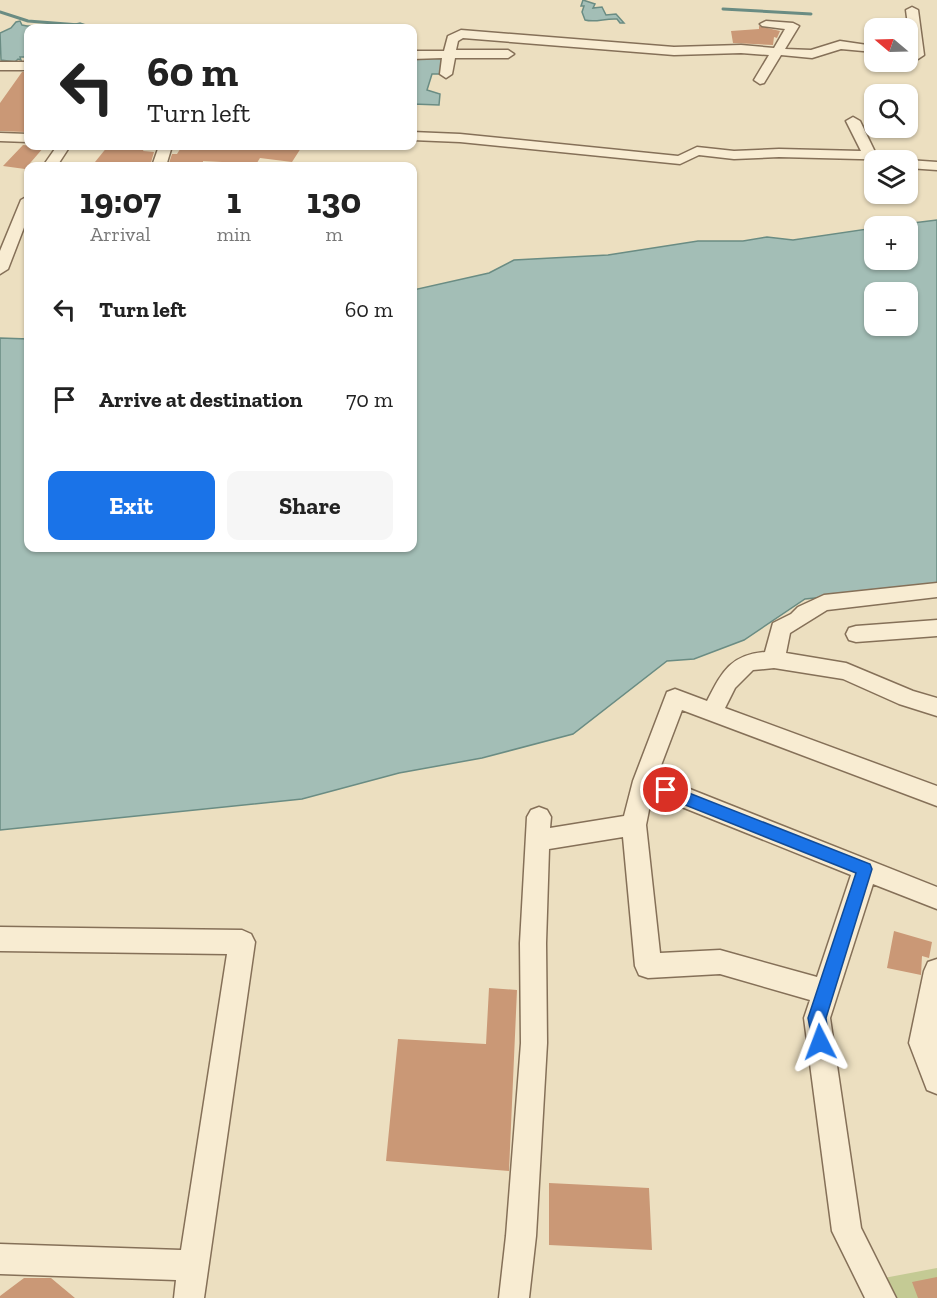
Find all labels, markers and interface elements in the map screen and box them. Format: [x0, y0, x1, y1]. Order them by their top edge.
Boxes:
north arrow [864, 18, 918, 72]
map controls [864, 18, 918, 336]
text: 60 m [147, 46, 238, 97]
icon: left [48, 48, 126, 126]
button: search [864, 84, 918, 138]
text: Turn left [147, 97, 250, 129]
button: layers [864, 150, 918, 204]
text: 19:07 [80, 179, 161, 222]
text: 1 [227, 179, 241, 222]
text: 130 [307, 179, 361, 222]
button: + [864, 216, 918, 270]
text: Arrival [90, 222, 151, 246]
text: min [217, 222, 251, 246]
text: m [325, 222, 343, 246]
button: − [864, 282, 918, 336]
icon: left [48, 293, 81, 326]
text: Turn left [99, 296, 186, 323]
text: 60 m [345, 296, 393, 323]
icon: arrive [48, 383, 81, 416]
text: Arrive at destination [99, 386, 302, 413]
text: 70 m [346, 386, 393, 413]
button: Exit [48, 471, 215, 540]
button: Share [227, 471, 393, 540]
pin [640, 764, 691, 815]
icon: arrive [649, 773, 682, 806]
position arrow [788, 1010, 852, 1074]

